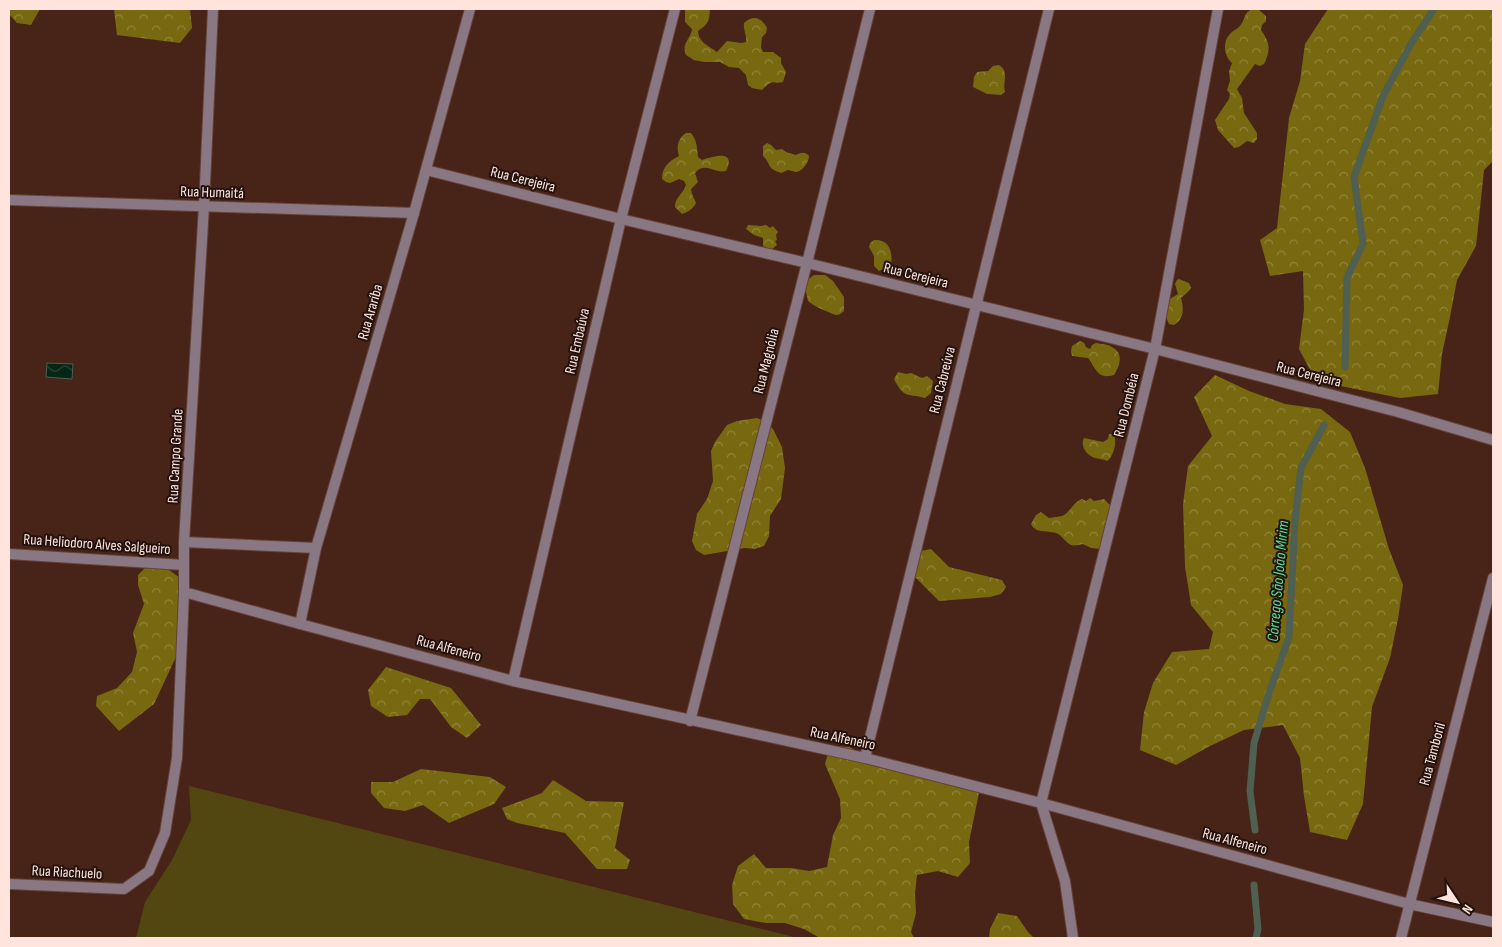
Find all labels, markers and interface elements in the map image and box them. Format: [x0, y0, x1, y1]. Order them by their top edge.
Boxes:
street label: Rua Cerejeira [489, 162, 557, 197]
street label: Rua Humaitá [180, 182, 244, 203]
street label: Rua Cerejeira [882, 258, 950, 293]
street label: Rua Araríba [353, 282, 388, 342]
street label: Rua Embaúva [561, 306, 594, 376]
street label: Rua Magnólia [749, 326, 784, 396]
street label: Rua Cabreúva [925, 345, 960, 415]
street label: Rua Cerejeira [1275, 357, 1343, 392]
street label: Rua Dombéia [1109, 371, 1144, 439]
street label: Rua Campo Grande [164, 408, 187, 504]
water label: Córrego São João Mirim [1264, 520, 1293, 643]
street label: Rua Heliodoro Alves Salgueiro [23, 530, 171, 559]
street label: Rua Alfeneiro [414, 631, 483, 666]
street label: Rua Tamboril [1415, 721, 1450, 788]
street label: Rua Alfeneiro [808, 722, 877, 755]
street label: Rua Alfeneiro [1200, 824, 1269, 859]
street label: Rua Riachuelo [31, 861, 103, 884]
north arrow [1432, 877, 1482, 927]
text: N [1458, 901, 1476, 917]

